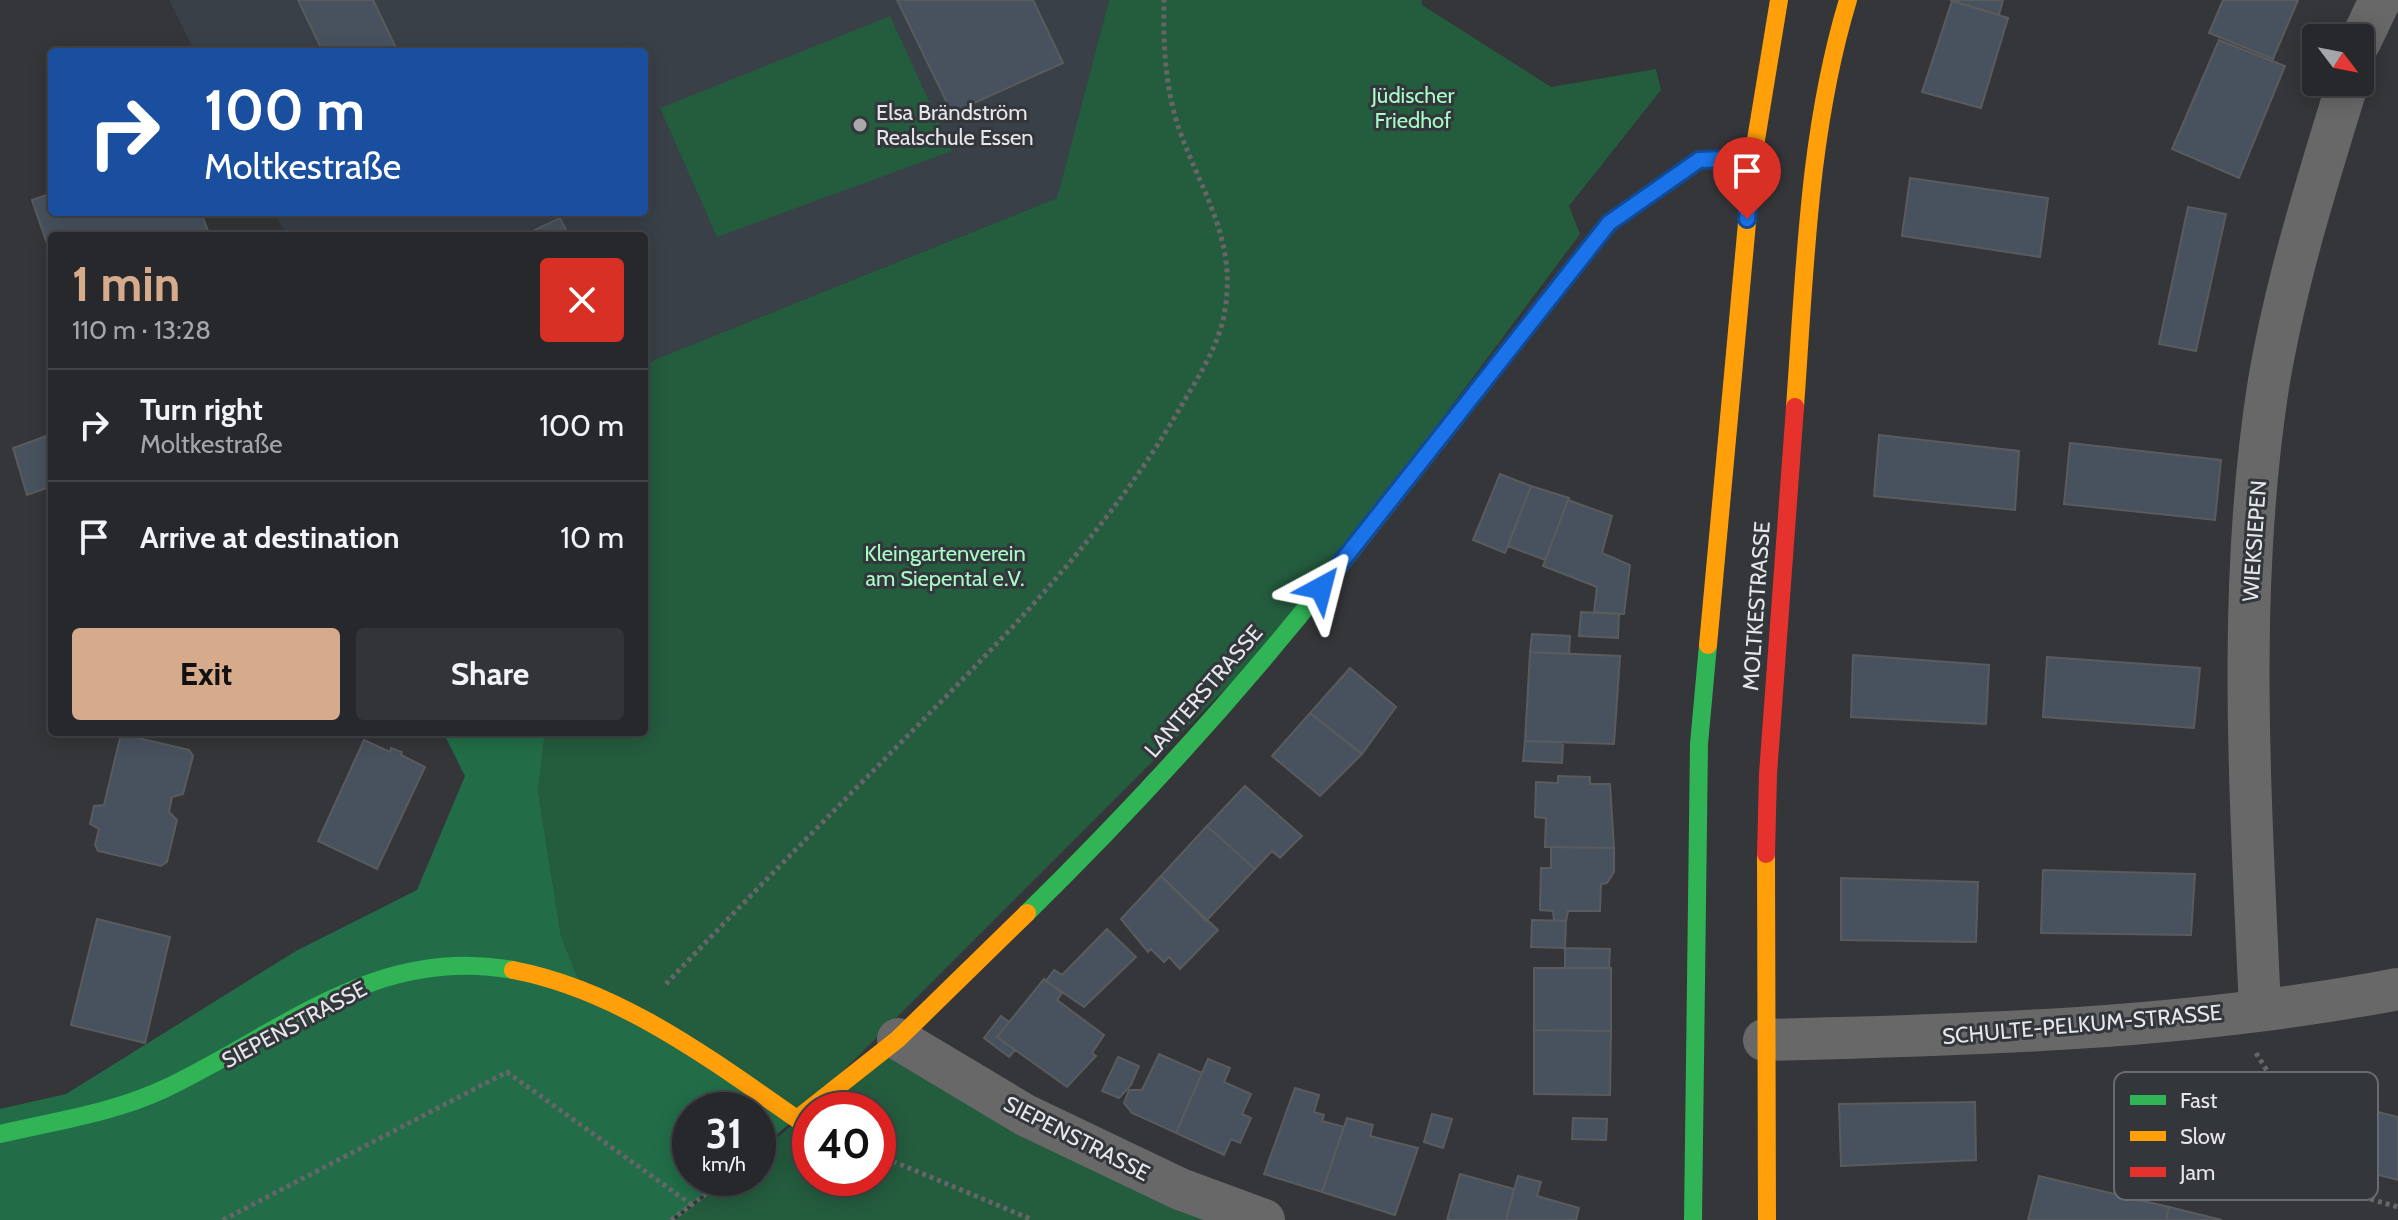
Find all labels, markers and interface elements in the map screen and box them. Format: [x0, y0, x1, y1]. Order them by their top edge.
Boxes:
north arrow [2302, 24, 2374, 96]
map controls [2302, 24, 2374, 96]
text: 100 m [204, 76, 365, 144]
icon: right [72, 80, 176, 184]
park label: Jüdischer Friedhof [1370, 82, 1455, 134]
place label: Elsa Brändström Realschule Essen [876, 99, 1034, 151]
marker: Elsa Brändström Realschule Essen [851, 116, 869, 134]
pin [1713, 137, 1781, 219]
text: Moltkestraße [204, 144, 401, 188]
icon: arrive [1725, 149, 1769, 193]
text: 1 min [72, 255, 180, 313]
button: close [540, 258, 624, 342]
text: 110 m · 13:28 [72, 314, 211, 346]
text: Turn right [140, 391, 263, 428]
icon: right [72, 403, 116, 447]
text: 100 m [539, 407, 624, 444]
text: Moltkestraße [140, 428, 282, 460]
street label: WIEKSIEPEN [2237, 479, 2272, 603]
icon: arrive [72, 515, 116, 559]
text: Arrive at destination [140, 519, 400, 556]
text: 10 m [560, 519, 624, 556]
street label: MOLTKESTRASSE [1737, 520, 1776, 692]
park label: Kleingartenverein am Siepental e.V. [864, 540, 1026, 592]
position arrow [1279, 546, 1363, 630]
street label: LANTERSTRASSE [1139, 620, 1268, 763]
button: Exit [72, 628, 340, 720]
button: Share [356, 628, 624, 720]
street label: SIEPENSTRASSE [217, 975, 371, 1074]
street label: SCHULTE-PELKUM-STRASSE [1941, 999, 2223, 1050]
legend [2114, 1072, 2378, 1200]
text: Fast [2180, 1087, 2218, 1114]
street label: SIEPENSTRASSE [999, 1090, 1154, 1187]
speed limit sign: 40 [792, 1092, 896, 1196]
text: 31 [706, 1109, 742, 1158]
text: Slow [2180, 1123, 2226, 1150]
text: km/h [702, 1152, 746, 1176]
text: Jam [2179, 1159, 2215, 1186]

